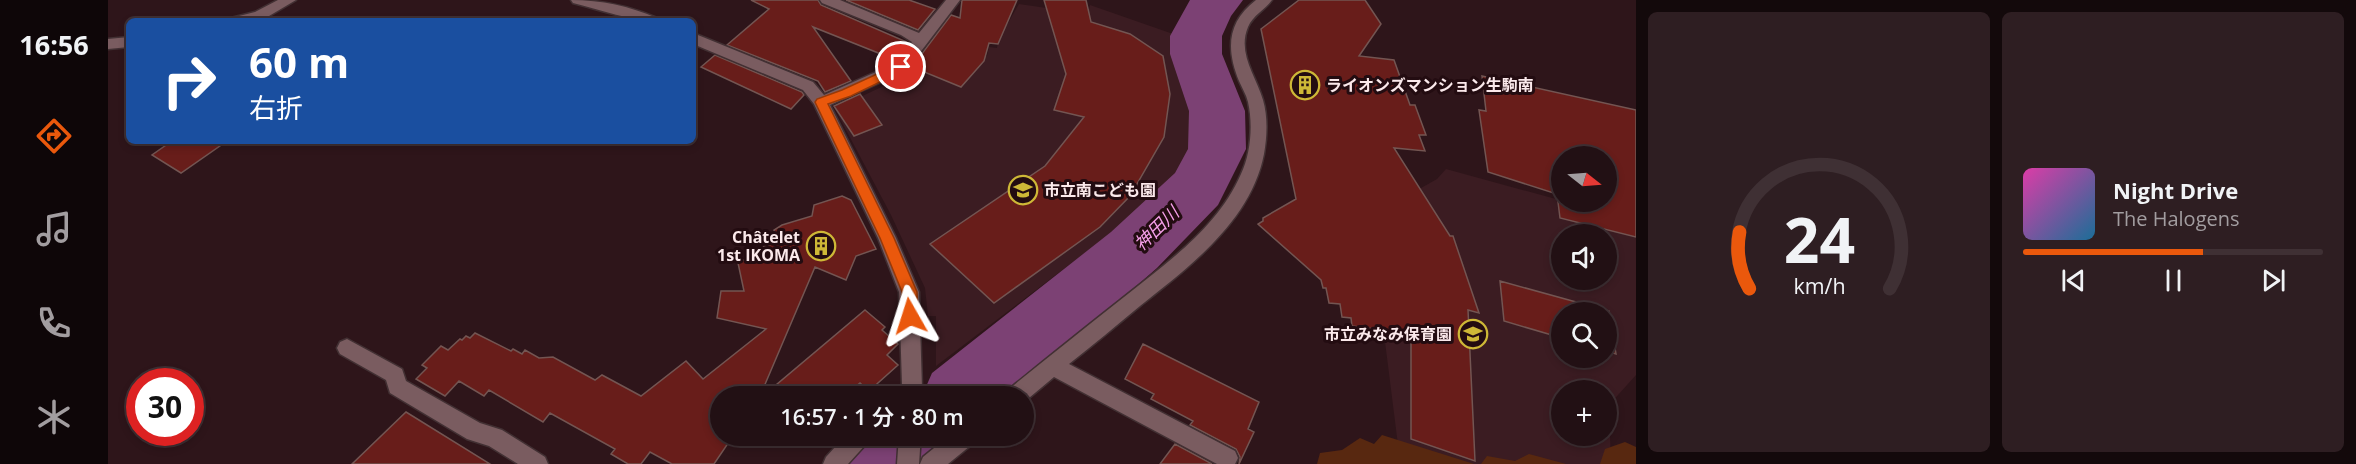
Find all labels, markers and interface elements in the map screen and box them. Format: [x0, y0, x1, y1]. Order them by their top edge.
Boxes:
text: 16:56 [19, 26, 89, 63]
text: 60 m [249, 33, 349, 90]
pin [875, 41, 926, 92]
icon: right [150, 42, 228, 120]
icon: arrive [884, 50, 917, 83]
building icon: ライオンズマンション生駒南 [1289, 69, 1321, 101]
place label: ライオンズマンション生駒南 [1326, 74, 1534, 96]
text: 右折 [249, 89, 303, 126]
icon: directions [33, 115, 75, 157]
north arrow [1551, 146, 1617, 212]
map controls [1551, 146, 1617, 446]
school or university icon: 市立南こども園 [1007, 174, 1039, 206]
text: Night Drive [2113, 175, 2238, 205]
place label: 市立南こども園 [1044, 179, 1156, 201]
text: 24 [1783, 196, 1855, 281]
water label: 神田川 [1128, 199, 1185, 255]
text: The Halogens [2113, 205, 2240, 232]
icon: music [33, 208, 75, 250]
button: sound [1551, 224, 1617, 290]
place label: Châtelet 1st IKOMA [717, 226, 801, 266]
building icon: Châtelet 1st IKOMA [805, 230, 837, 262]
icon: previous [2057, 264, 2090, 297]
icon: pause [2157, 264, 2190, 297]
icon: next [2257, 264, 2290, 297]
text: km/h [1793, 271, 1845, 300]
position arrow [878, 284, 942, 348]
icon: phone [33, 302, 75, 344]
button: search [1551, 302, 1617, 368]
school or university icon: 市立みなみ保育園 [1457, 318, 1489, 350]
place label: 市立みなみ保育園 [1324, 323, 1452, 345]
speed limit sign: 30 [126, 368, 204, 446]
button: + [1551, 380, 1617, 446]
icon: climate [33, 396, 75, 438]
text: 16:57 · 1 分 · 80 m [780, 401, 964, 431]

